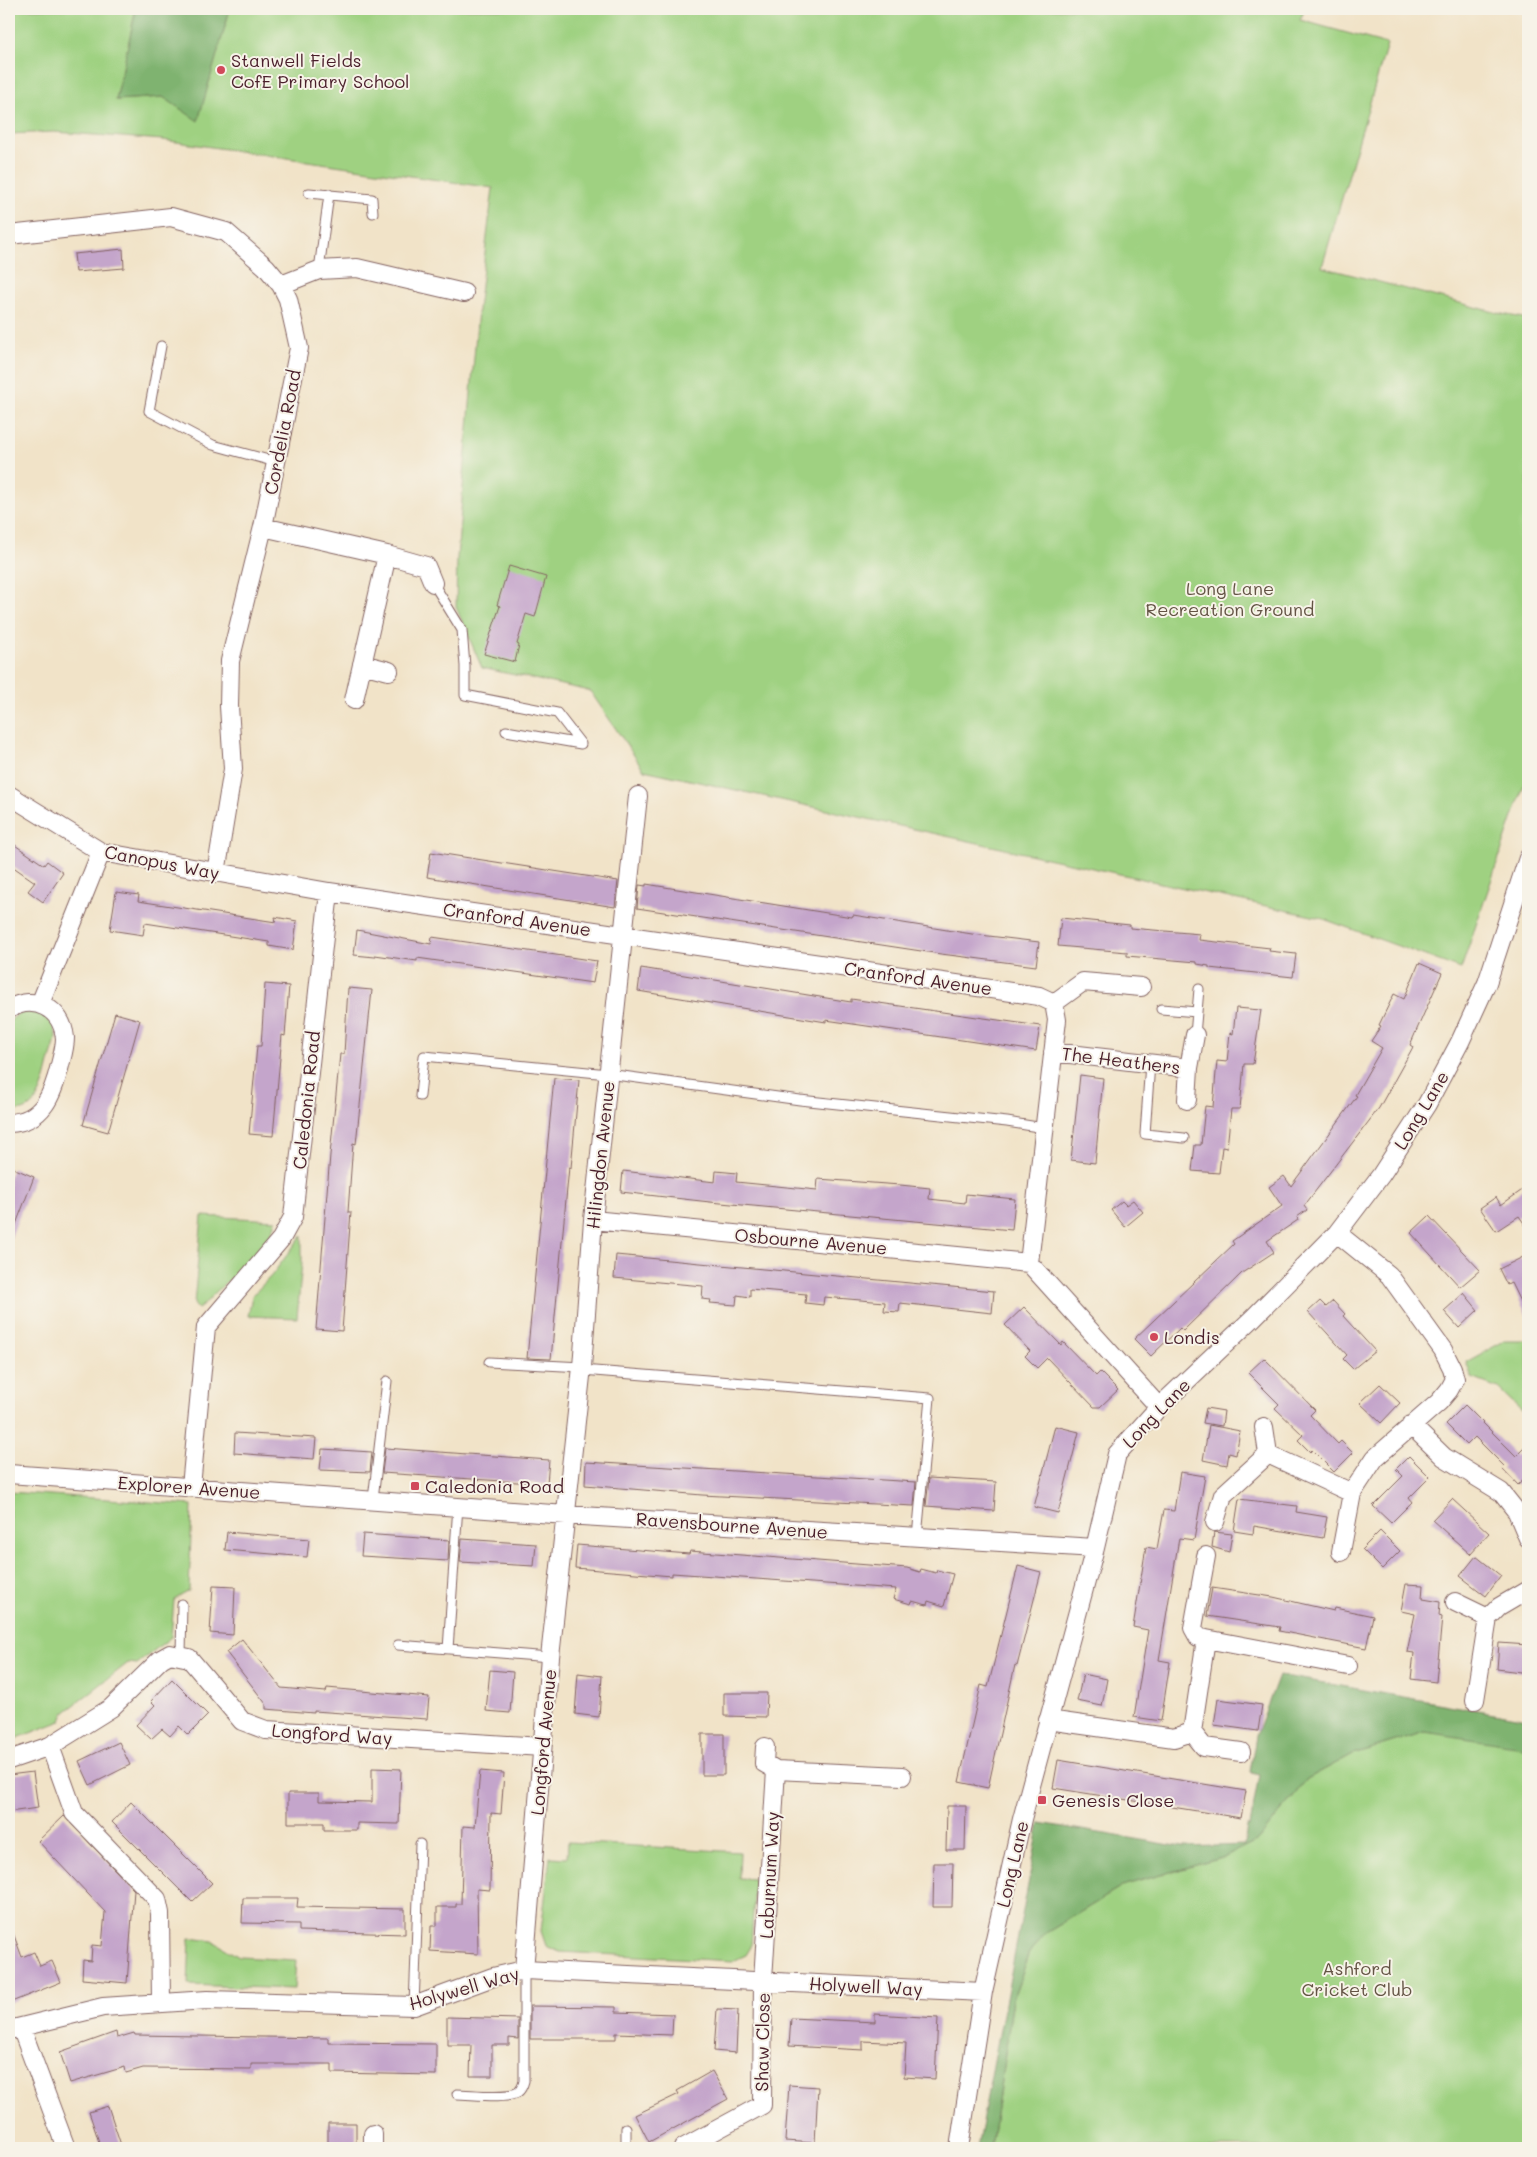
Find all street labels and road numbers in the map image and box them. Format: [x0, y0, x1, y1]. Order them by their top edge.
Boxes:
street label: Cordelia Road [258, 367, 306, 497]
street label: Canopus Way [102, 839, 222, 885]
street label: Cranford Avenue [441, 897, 593, 941]
street label: Cranford Avenue [842, 956, 994, 1000]
street label: Caledonia Road [287, 1030, 325, 1170]
street label: The Heathers [1060, 1041, 1182, 1079]
street label: Long Lane [1388, 1066, 1454, 1154]
street label: Hilingdon Avenue [580, 1080, 620, 1230]
street label: Osbourne Avenue [734, 1222, 888, 1260]
street label: Long Lane [1117, 1373, 1195, 1453]
street label: Explorer Avenue [117, 1470, 261, 1504]
street label: Ravensbourne Avenue [635, 1506, 829, 1544]
street label: Longford Avenue [525, 1668, 561, 1816]
street label: Longford Way [271, 1718, 393, 1750]
street label: Laburnum Way [754, 1811, 784, 1939]
street label: Long Lane [990, 1818, 1034, 1910]
street label: Holywell Way [406, 1961, 522, 2015]
street label: Holywell Way [809, 1971, 923, 2001]
street label: Shaw Close [749, 1992, 775, 2092]

